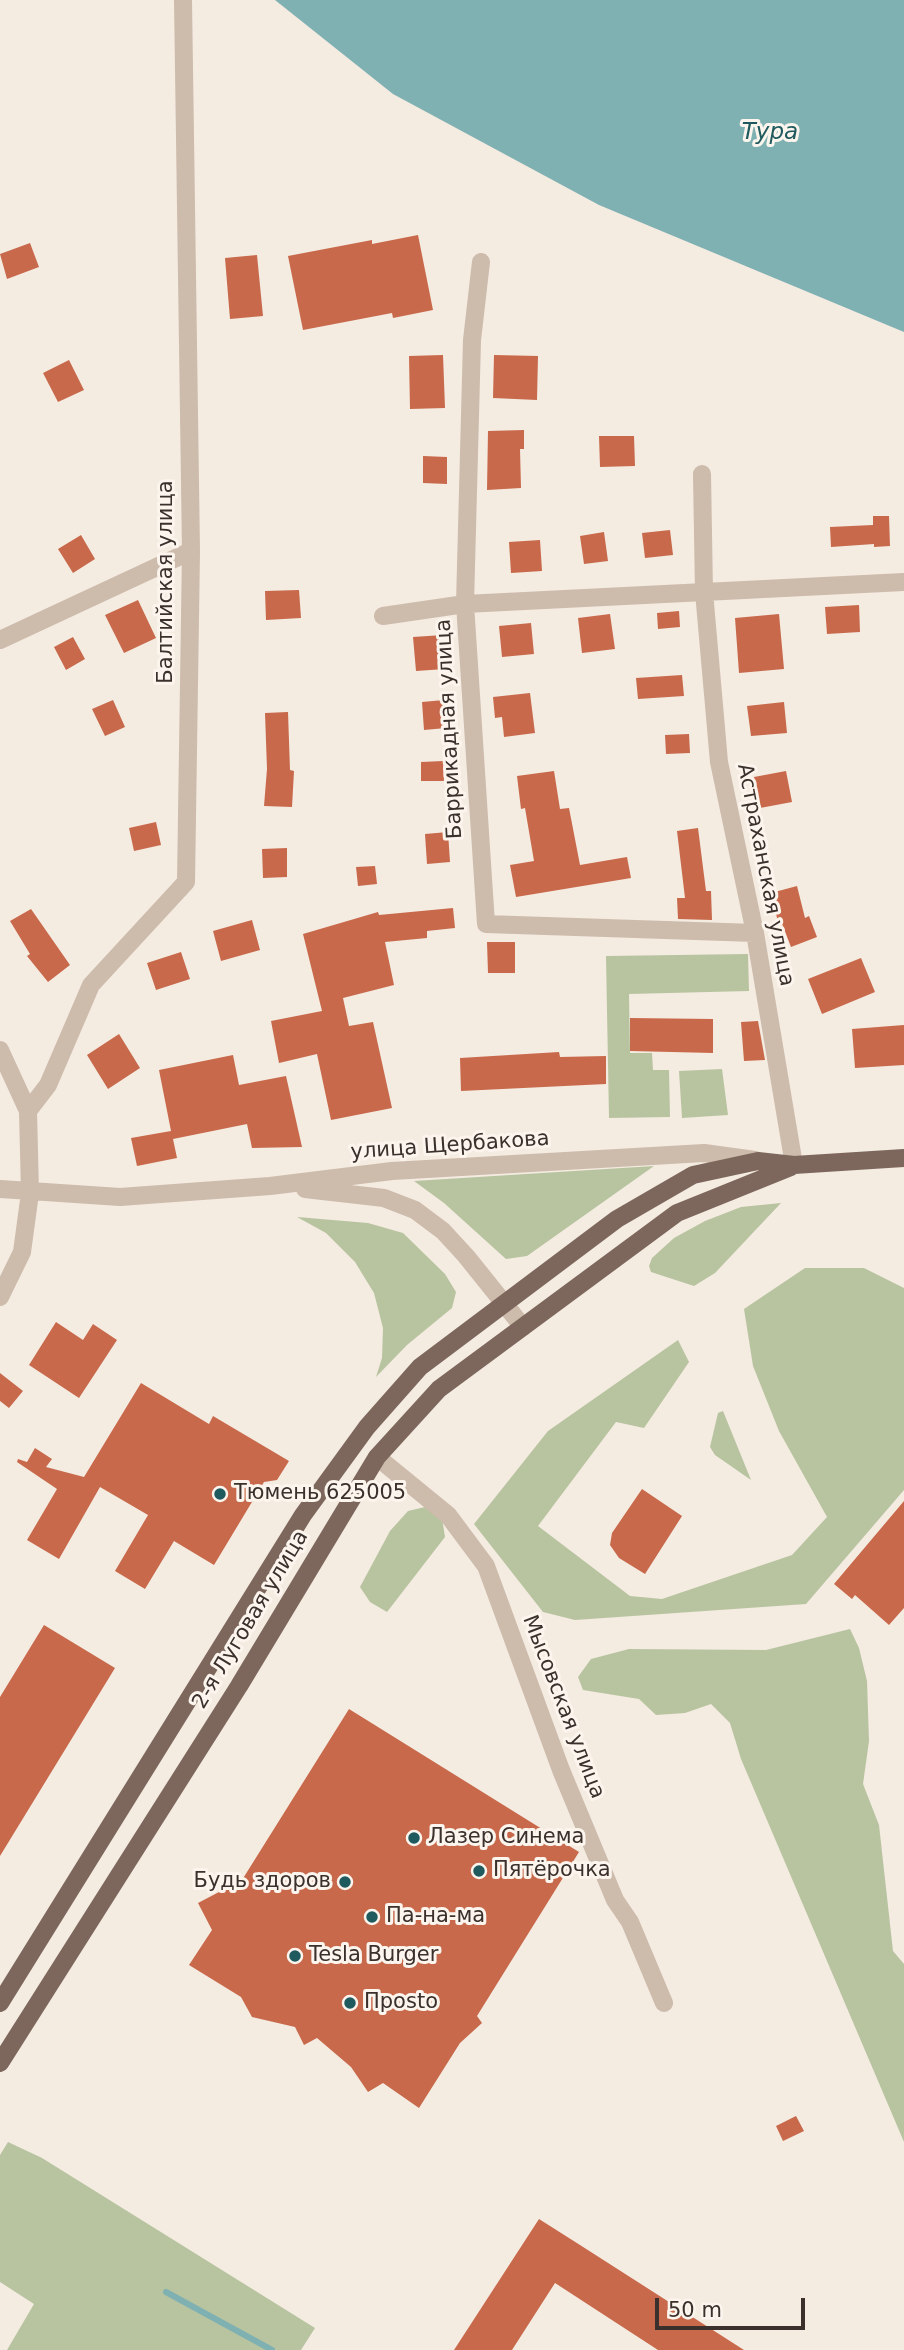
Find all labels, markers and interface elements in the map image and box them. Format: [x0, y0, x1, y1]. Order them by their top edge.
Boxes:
water label: Тура [742, 119, 798, 147]
street label: Балтийская улица [154, 480, 180, 684]
street label: Баррикадная улица [432, 618, 468, 840]
street label: Астраханская улица [731, 761, 799, 989]
street label: улица Щербакова [350, 1126, 550, 1166]
place label: Тюмень 625005 [234, 1481, 406, 1507]
marker: Тюмень 625005 [212, 1486, 228, 1502]
street label: 2-я Луговая улица [188, 1526, 314, 1714]
street label: Мысовская улица [516, 1612, 610, 1802]
place label: Лазер Синема [428, 1825, 584, 1851]
marker: Лазер Синема [406, 1830, 422, 1846]
place label: Пятёрочка [493, 1858, 611, 1884]
marker: Пятёрочка [471, 1863, 487, 1879]
place label: Будь здоров [194, 1869, 331, 1895]
marker: Будь здоров [337, 1874, 353, 1890]
place label: Па-на-ма [386, 1904, 485, 1930]
marker: Па-на-ма [364, 1909, 380, 1925]
place label: Tesla Burger [309, 1943, 438, 1969]
marker: Tesla Burger [287, 1948, 303, 1964]
place label: Проsto [364, 1990, 438, 2016]
marker: Проsto [342, 1995, 358, 2011]
scale bar [659, 2284, 810, 2328]
text: 50 m [668, 2298, 722, 2322]

